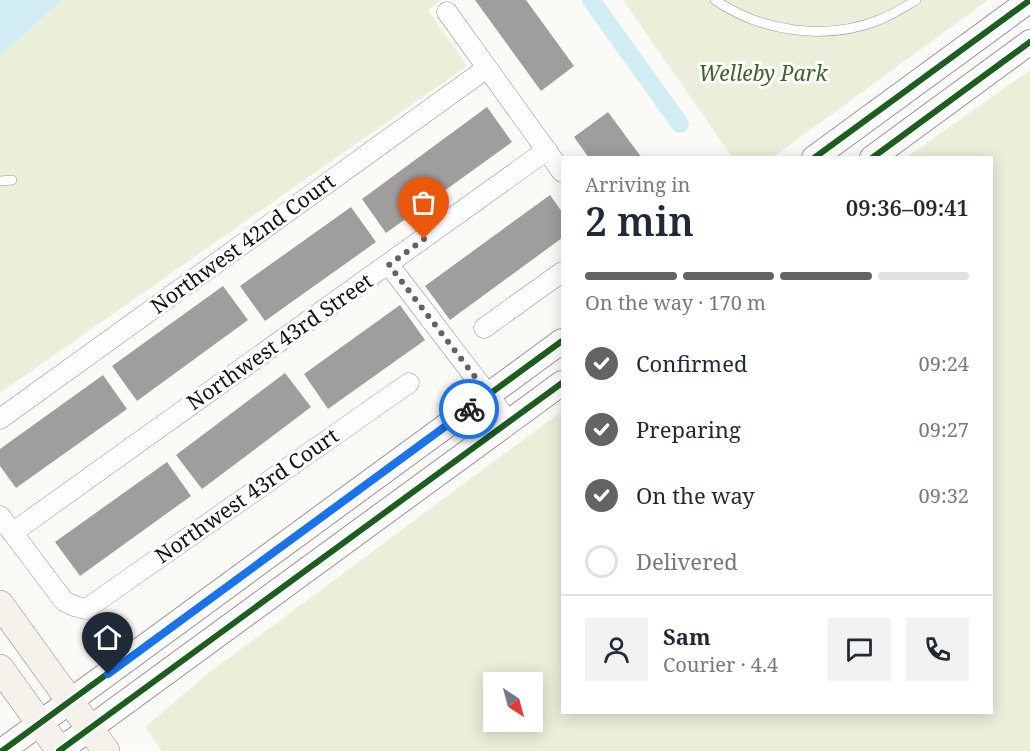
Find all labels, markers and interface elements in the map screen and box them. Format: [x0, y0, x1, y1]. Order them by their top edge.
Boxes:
park label: Welleby Park [698, 59, 829, 87]
street label: Northwest 42nd Court [145, 167, 340, 320]
text: Arriving in [585, 171, 690, 198]
pin [398, 177, 449, 239]
icon: bag [407, 186, 440, 219]
text: 09:36–09:41 [846, 192, 969, 222]
text: 2 min [585, 194, 694, 247]
street label: Northwest 43rd Street [181, 266, 378, 416]
text: On the way · 170 m [585, 289, 766, 316]
icon: check [585, 347, 618, 380]
text: Confirmed [636, 348, 747, 378]
text: 09:24 [919, 350, 969, 377]
courier [439, 379, 499, 439]
icon: bike [453, 393, 486, 426]
icon: check [585, 413, 618, 446]
text: Preparing [636, 414, 741, 444]
text: 09:27 [919, 416, 969, 443]
street label: Northwest 43rd Court [149, 421, 344, 569]
icon: check [585, 479, 618, 512]
text: On the way [636, 480, 755, 510]
text: 09:32 [919, 482, 969, 509]
text: Delivered [636, 546, 738, 576]
pin [82, 612, 133, 674]
button: person [585, 618, 648, 681]
button: chat [828, 618, 891, 681]
button: phone [906, 618, 969, 681]
icon: home [91, 621, 124, 654]
text: Sam [663, 621, 711, 651]
text: Courier · 4.4 [663, 651, 778, 678]
north arrow [483, 672, 543, 732]
map controls [483, 672, 543, 732]

